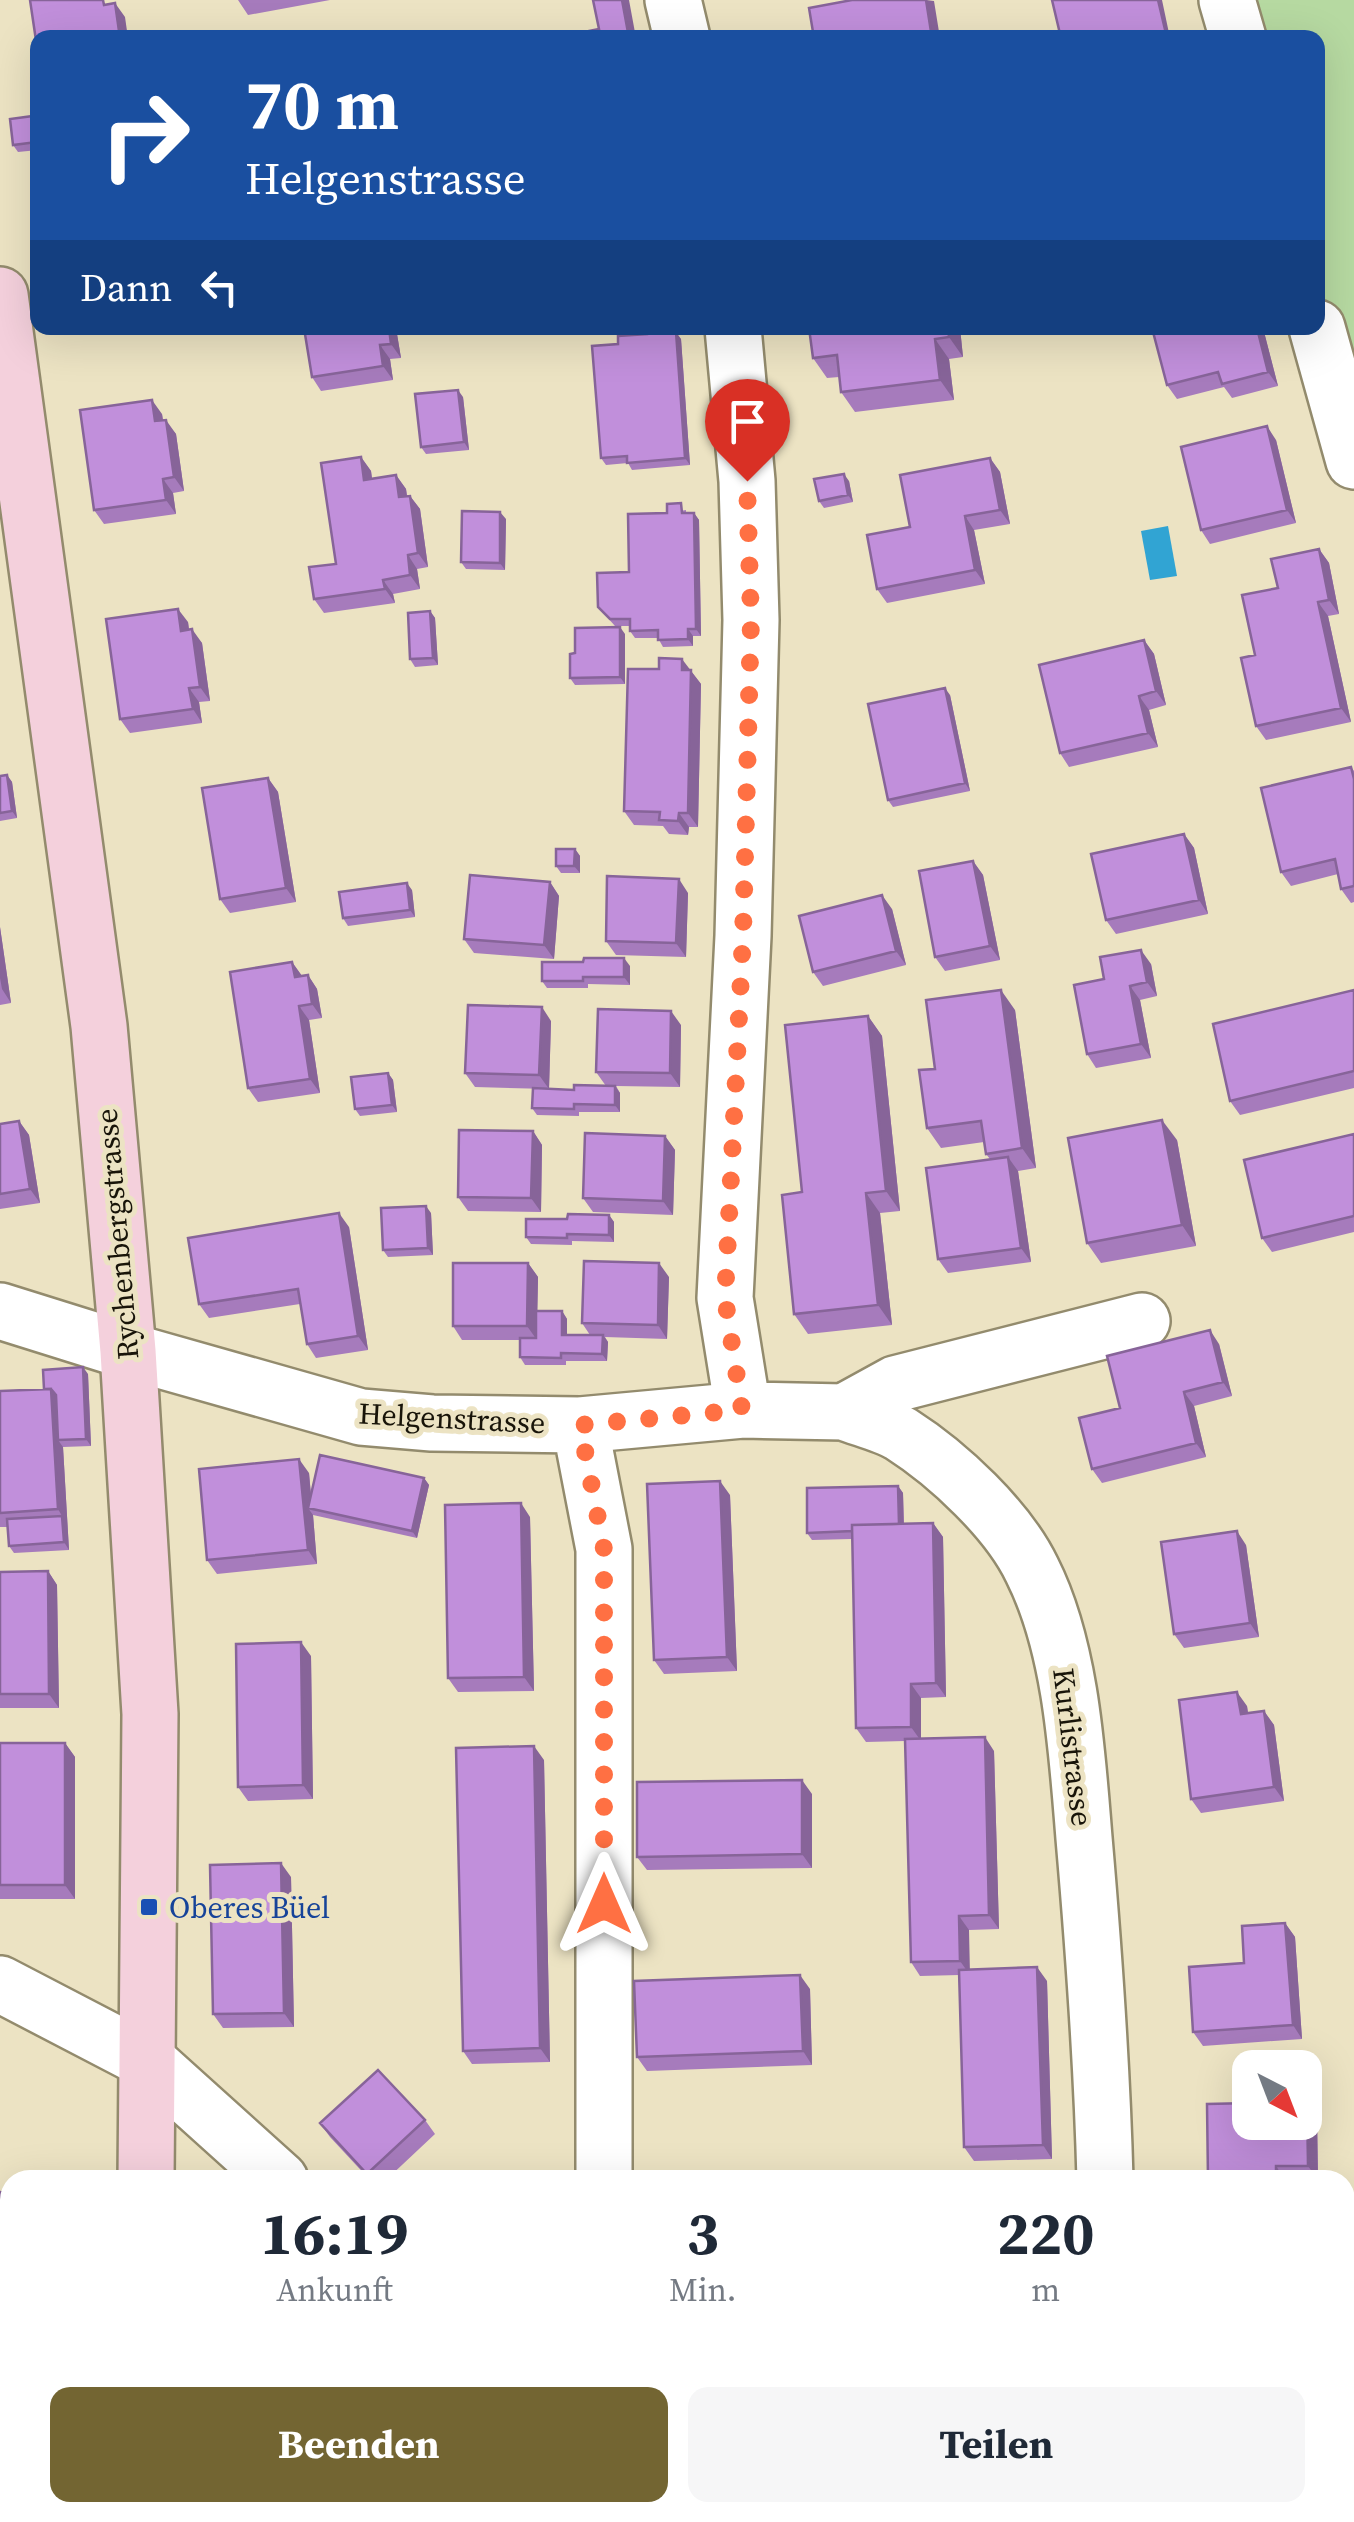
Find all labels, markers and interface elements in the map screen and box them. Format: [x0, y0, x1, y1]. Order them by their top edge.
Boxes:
text: 70 m [245, 56, 399, 152]
icon: right [80, 70, 210, 200]
text: Helgenstrasse [245, 147, 526, 209]
icon: left [192, 260, 247, 315]
text: Dann [80, 262, 172, 314]
pin [705, 379, 790, 482]
icon: arrive [720, 394, 775, 449]
street label: Rychenbergstrasse [86, 1107, 148, 1361]
street label: Helgenstrasse [357, 1393, 547, 1443]
street label: Kurlistrasse [1043, 1666, 1103, 1828]
position arrow [552, 1852, 656, 1956]
place label: Oberes Büel [169, 1887, 330, 1928]
marker: Oberes Büel [138, 1896, 160, 1918]
north arrow [1232, 2050, 1322, 2140]
map controls [1232, 2050, 1322, 2140]
text: 16:19 [260, 2192, 409, 2274]
text: 3 [687, 2192, 719, 2274]
text: 220 [997, 2192, 1095, 2274]
text: Ankunft [276, 2268, 393, 2312]
text: Min. [669, 2268, 736, 2312]
text: m [1031, 2268, 1060, 2312]
button: Beenden [50, 2387, 668, 2502]
button: Teilen [688, 2387, 1305, 2502]

